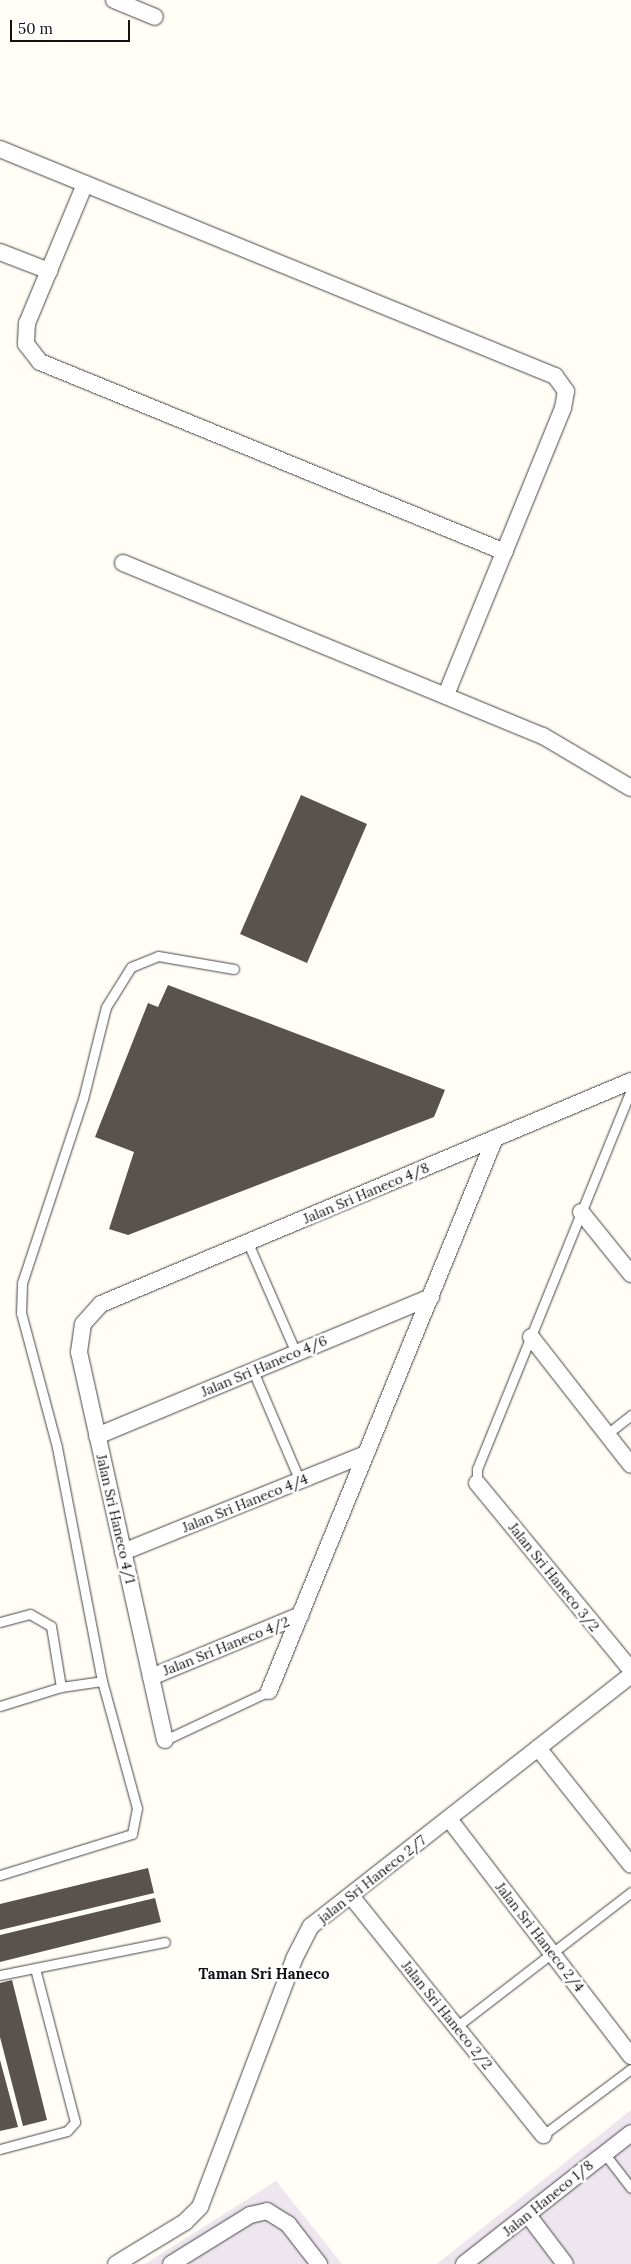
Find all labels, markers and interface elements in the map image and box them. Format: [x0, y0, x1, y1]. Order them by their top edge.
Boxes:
scale bar [12, 10, 132, 42]
text: 50 m [18, 19, 53, 38]
street label: Jalan Sri Haneco 4/8 [301, 1159, 431, 1227]
street label: Jalan Sri Haneco 4/6 [199, 1332, 329, 1400]
street label: Jalan Sri Haneco 4/1 [93, 1453, 139, 1585]
street label: Jalan Sri Haneco 4/4 [180, 1470, 310, 1536]
street label: Jalan Sri Haneco 3/2 [505, 1519, 603, 1635]
street label: Jalan Sri Haneco 4/2 [160, 1613, 292, 1679]
street label: jalan Sri Haneco 2/7 [315, 1832, 429, 1926]
street label: Jalan Sri Haneco 2/4 [492, 1879, 588, 1995]
street label: Jalan Sri Haneco 2/2 [398, 1957, 496, 2073]
district label: Taman Sri Haneco [199, 1965, 329, 1983]
street label: Jalan Haneco 1/8 [500, 2157, 596, 2239]

